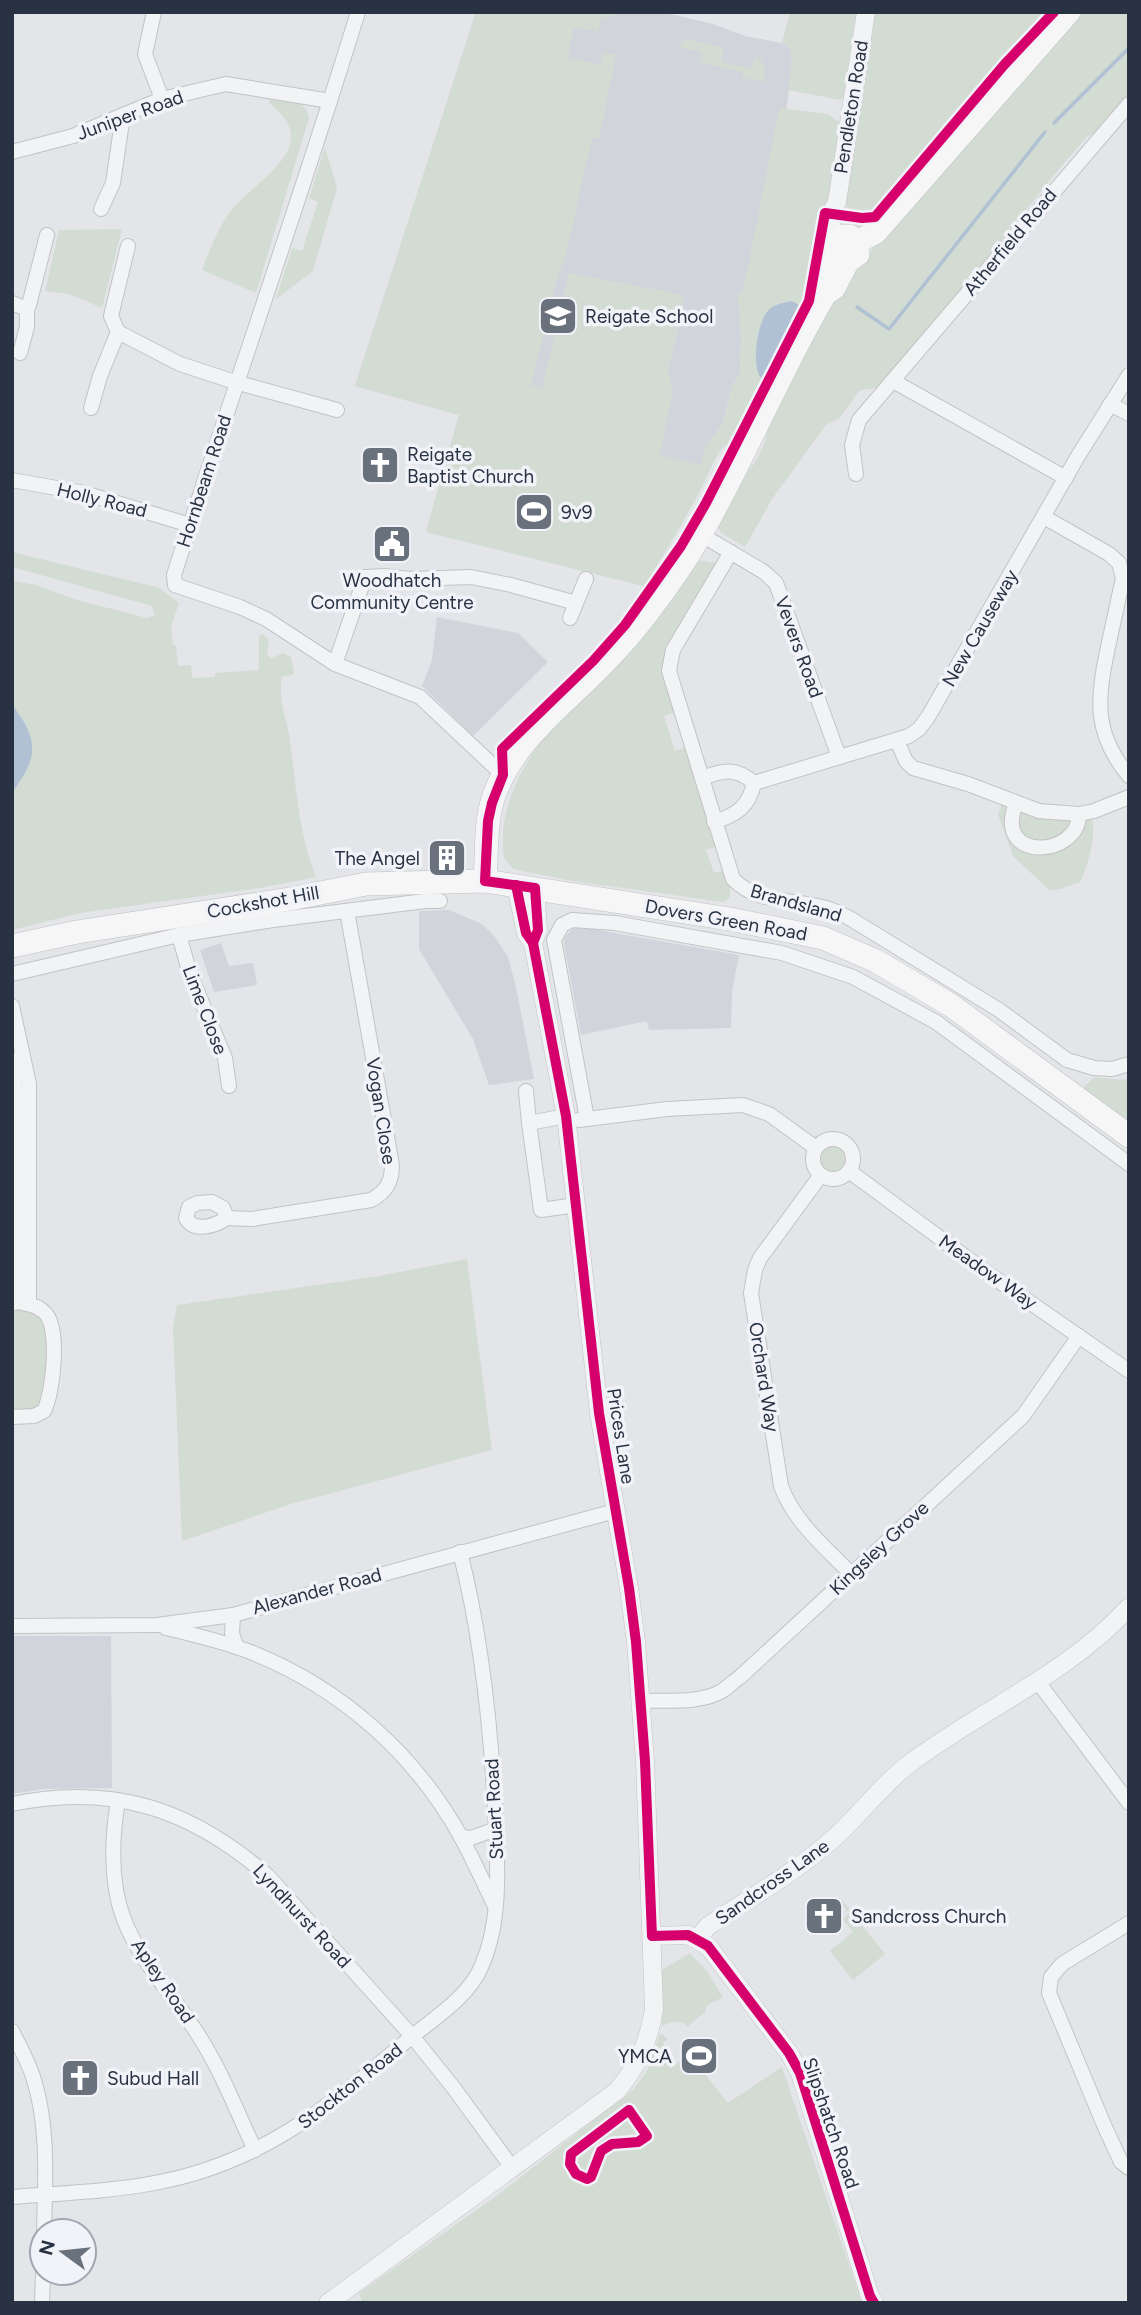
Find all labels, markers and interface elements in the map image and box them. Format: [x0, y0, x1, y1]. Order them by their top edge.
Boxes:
street label: Pendleton Road [829, 39, 873, 175]
street label: Juniper Road [74, 85, 186, 145]
street label: Atherfield Road [958, 184, 1062, 300]
school or university icon: Reigate School [537, 295, 579, 337]
place label: Reigate School [585, 305, 714, 328]
street label: Hornbeam Road [172, 412, 236, 550]
place label: Reigate Baptist Church [407, 443, 534, 488]
church icon: Reigate Baptist Church [359, 444, 401, 486]
street label: Holly Road [55, 478, 149, 522]
sports icon: 9v9 [513, 491, 555, 533]
place label: 9v9 [561, 501, 592, 524]
public building icon: Woodhatch Community Centre [371, 523, 413, 565]
street label: New Causeway [937, 565, 1023, 691]
place label: Woodhatch Community Centre [310, 569, 474, 614]
street label: Vevers Road [770, 593, 828, 701]
building icon: The Angel [426, 837, 468, 879]
place label: The Angel [335, 847, 420, 870]
street label: Brandsland [748, 879, 844, 927]
street label: Cockshot Hill [205, 881, 321, 923]
street label: Dovers Green Road [643, 894, 809, 946]
street label: Lime Close [177, 962, 233, 1058]
street label: Vogan Close [361, 1056, 401, 1166]
street label: Meadow Way [934, 1230, 1042, 1314]
street label: Orchard Way [744, 1320, 784, 1434]
street label: Prices Lane [602, 1387, 640, 1485]
street label: Kingsley Grove [825, 1496, 933, 1600]
street label: Alexander Road [250, 1563, 384, 1619]
street label: Stuart Road [480, 1758, 508, 1860]
street label: Sandcross Lane [711, 1834, 833, 1930]
street label: Lyndhurst Road [248, 1859, 356, 1973]
church icon: Sandcross Church [803, 1895, 845, 1937]
place label: Sandcross Church [851, 1905, 1006, 1928]
street label: Apley Road [126, 1934, 200, 2028]
sports icon: YMCA [678, 2035, 720, 2077]
street label: Stockton Road [293, 2038, 407, 2134]
place label: YMCA [618, 2045, 672, 2068]
street label: Slipshatch Road [798, 2054, 864, 2192]
church icon: Subud Hall [59, 2057, 101, 2099]
place label: Subud Hall [107, 2067, 199, 2090]
north arrow [28, 2217, 98, 2287]
text: N [34, 2238, 60, 2258]

